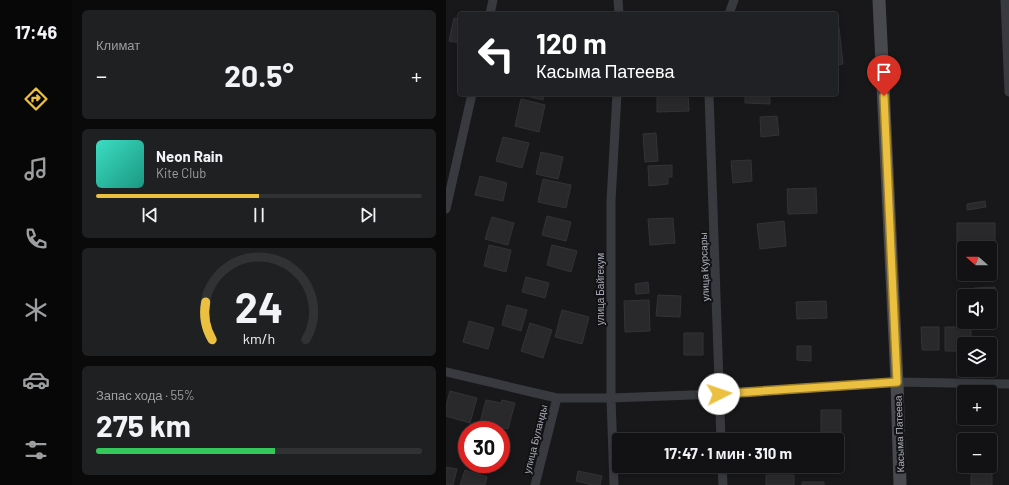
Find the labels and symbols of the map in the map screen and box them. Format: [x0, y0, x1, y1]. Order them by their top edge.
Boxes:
pin [867, 55, 901, 96]
street label: улица Курсары [697, 232, 711, 302]
north arrow [957, 241, 997, 281]
street label: улица Байгекум [594, 253, 606, 325]
position arrow [698, 373, 740, 415]
street label: Касыма Патеева [892, 395, 906, 473]
street label: улица Буланды [521, 403, 549, 475]
speed limit sign: 30 [458, 421, 510, 473]

